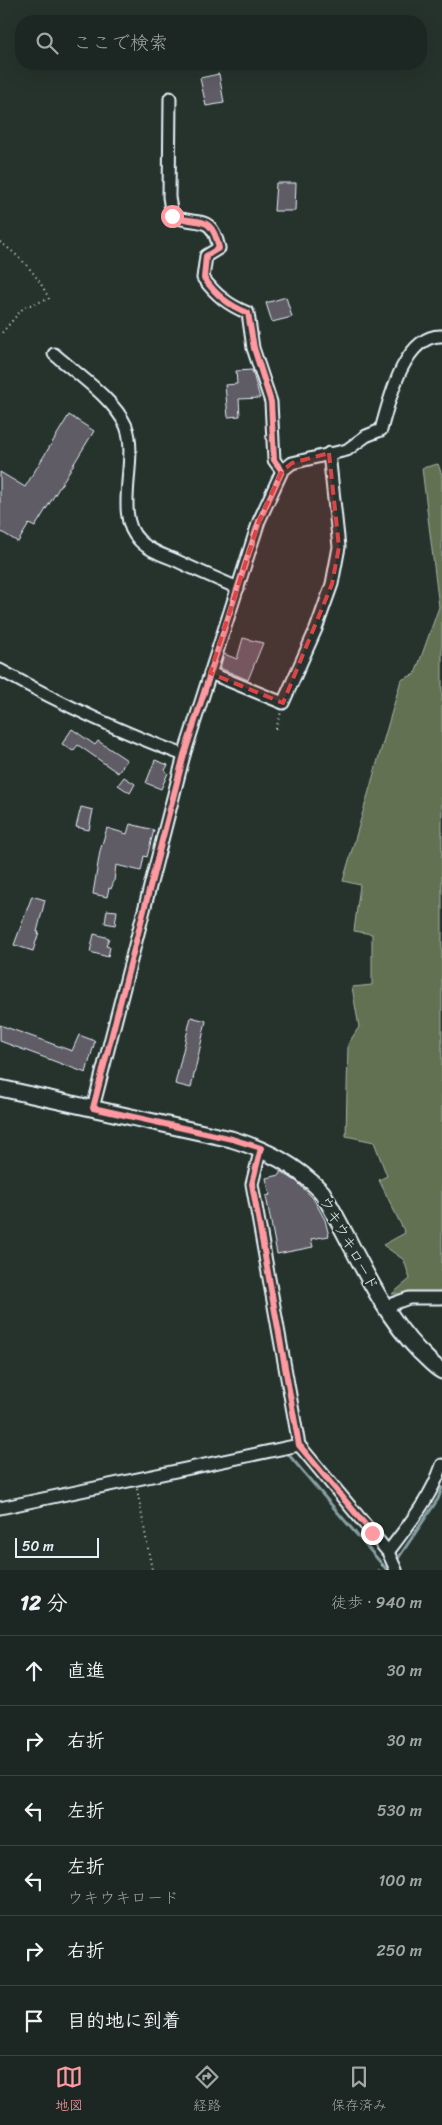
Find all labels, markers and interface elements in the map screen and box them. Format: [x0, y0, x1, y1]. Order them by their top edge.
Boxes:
search box [15, 15, 427, 70]
text: ここで検索 [73, 26, 168, 59]
icon: search [33, 29, 61, 57]
route start [161, 205, 184, 228]
street label: ウキウキロード [312, 1191, 386, 1295]
route end [361, 1522, 384, 1545]
text: 50 m [22, 1534, 54, 1559]
scale bar [15, 1535, 99, 1558]
text: 12 分 [20, 1584, 68, 1622]
text: 徒歩 · 940 m [331, 1588, 422, 1617]
text: 直進 [67, 1654, 105, 1687]
text: 30 m [387, 1656, 422, 1685]
icon: ahead [20, 1657, 48, 1685]
text: 右折 [67, 1724, 105, 1757]
text: 30 m [387, 1726, 422, 1755]
icon: right [20, 1727, 48, 1755]
text: 左折 [67, 1794, 105, 1827]
text: 530 m [377, 1796, 422, 1825]
icon: left [20, 1797, 48, 1825]
text: 左折 [67, 1850, 105, 1883]
text: 100 m [378, 1866, 422, 1895]
icon: left [20, 1867, 48, 1895]
text: ウキウキロード [67, 1883, 179, 1912]
text: 右折 [67, 1934, 105, 1967]
text: 250 m [376, 1936, 422, 1965]
icon: right [20, 1937, 48, 1965]
text: 目的地に到着 [67, 2004, 181, 2037]
icon: arrive [20, 2007, 48, 2035]
tab: 地図 [55, 2063, 83, 2118]
tab: 経路 [193, 2063, 221, 2118]
tab: 保存済み [331, 2063, 387, 2118]

